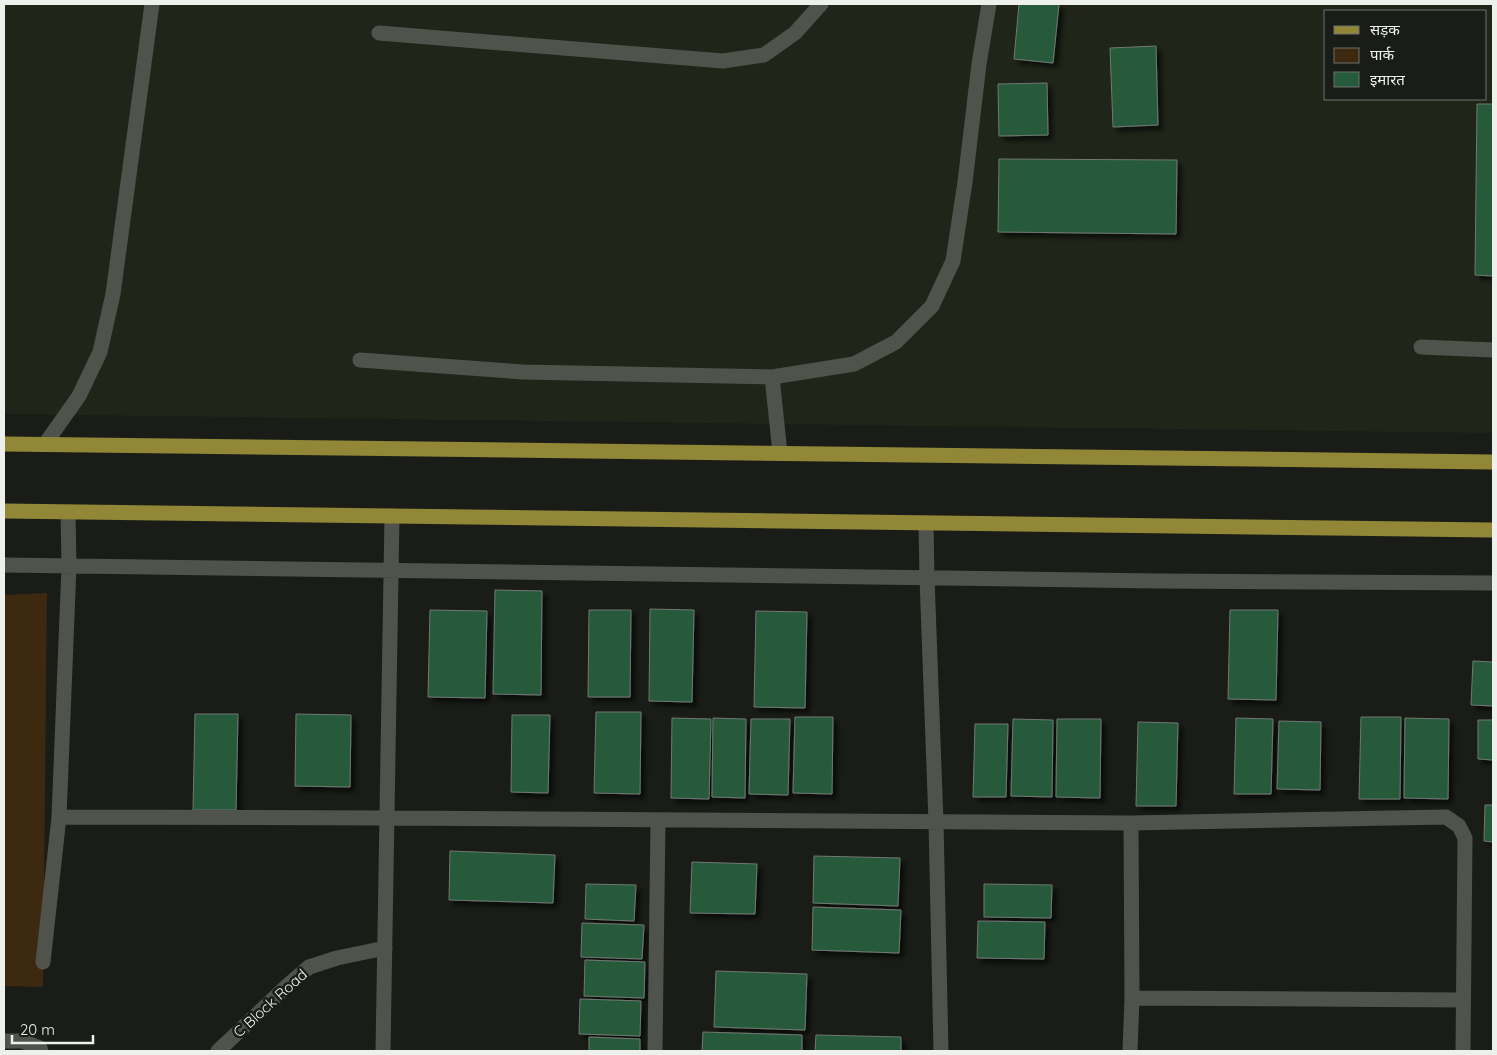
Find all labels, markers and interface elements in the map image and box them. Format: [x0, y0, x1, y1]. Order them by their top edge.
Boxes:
legend [1324, 10, 1487, 100]
text: सड़क [1370, 20, 1400, 39]
text: पार्क [1370, 45, 1394, 64]
text: इमारत [1370, 70, 1405, 89]
street label: C Block Road [229, 965, 311, 1041]
scale bar [12, 1012, 94, 1044]
text: 20 m [20, 1020, 55, 1039]

